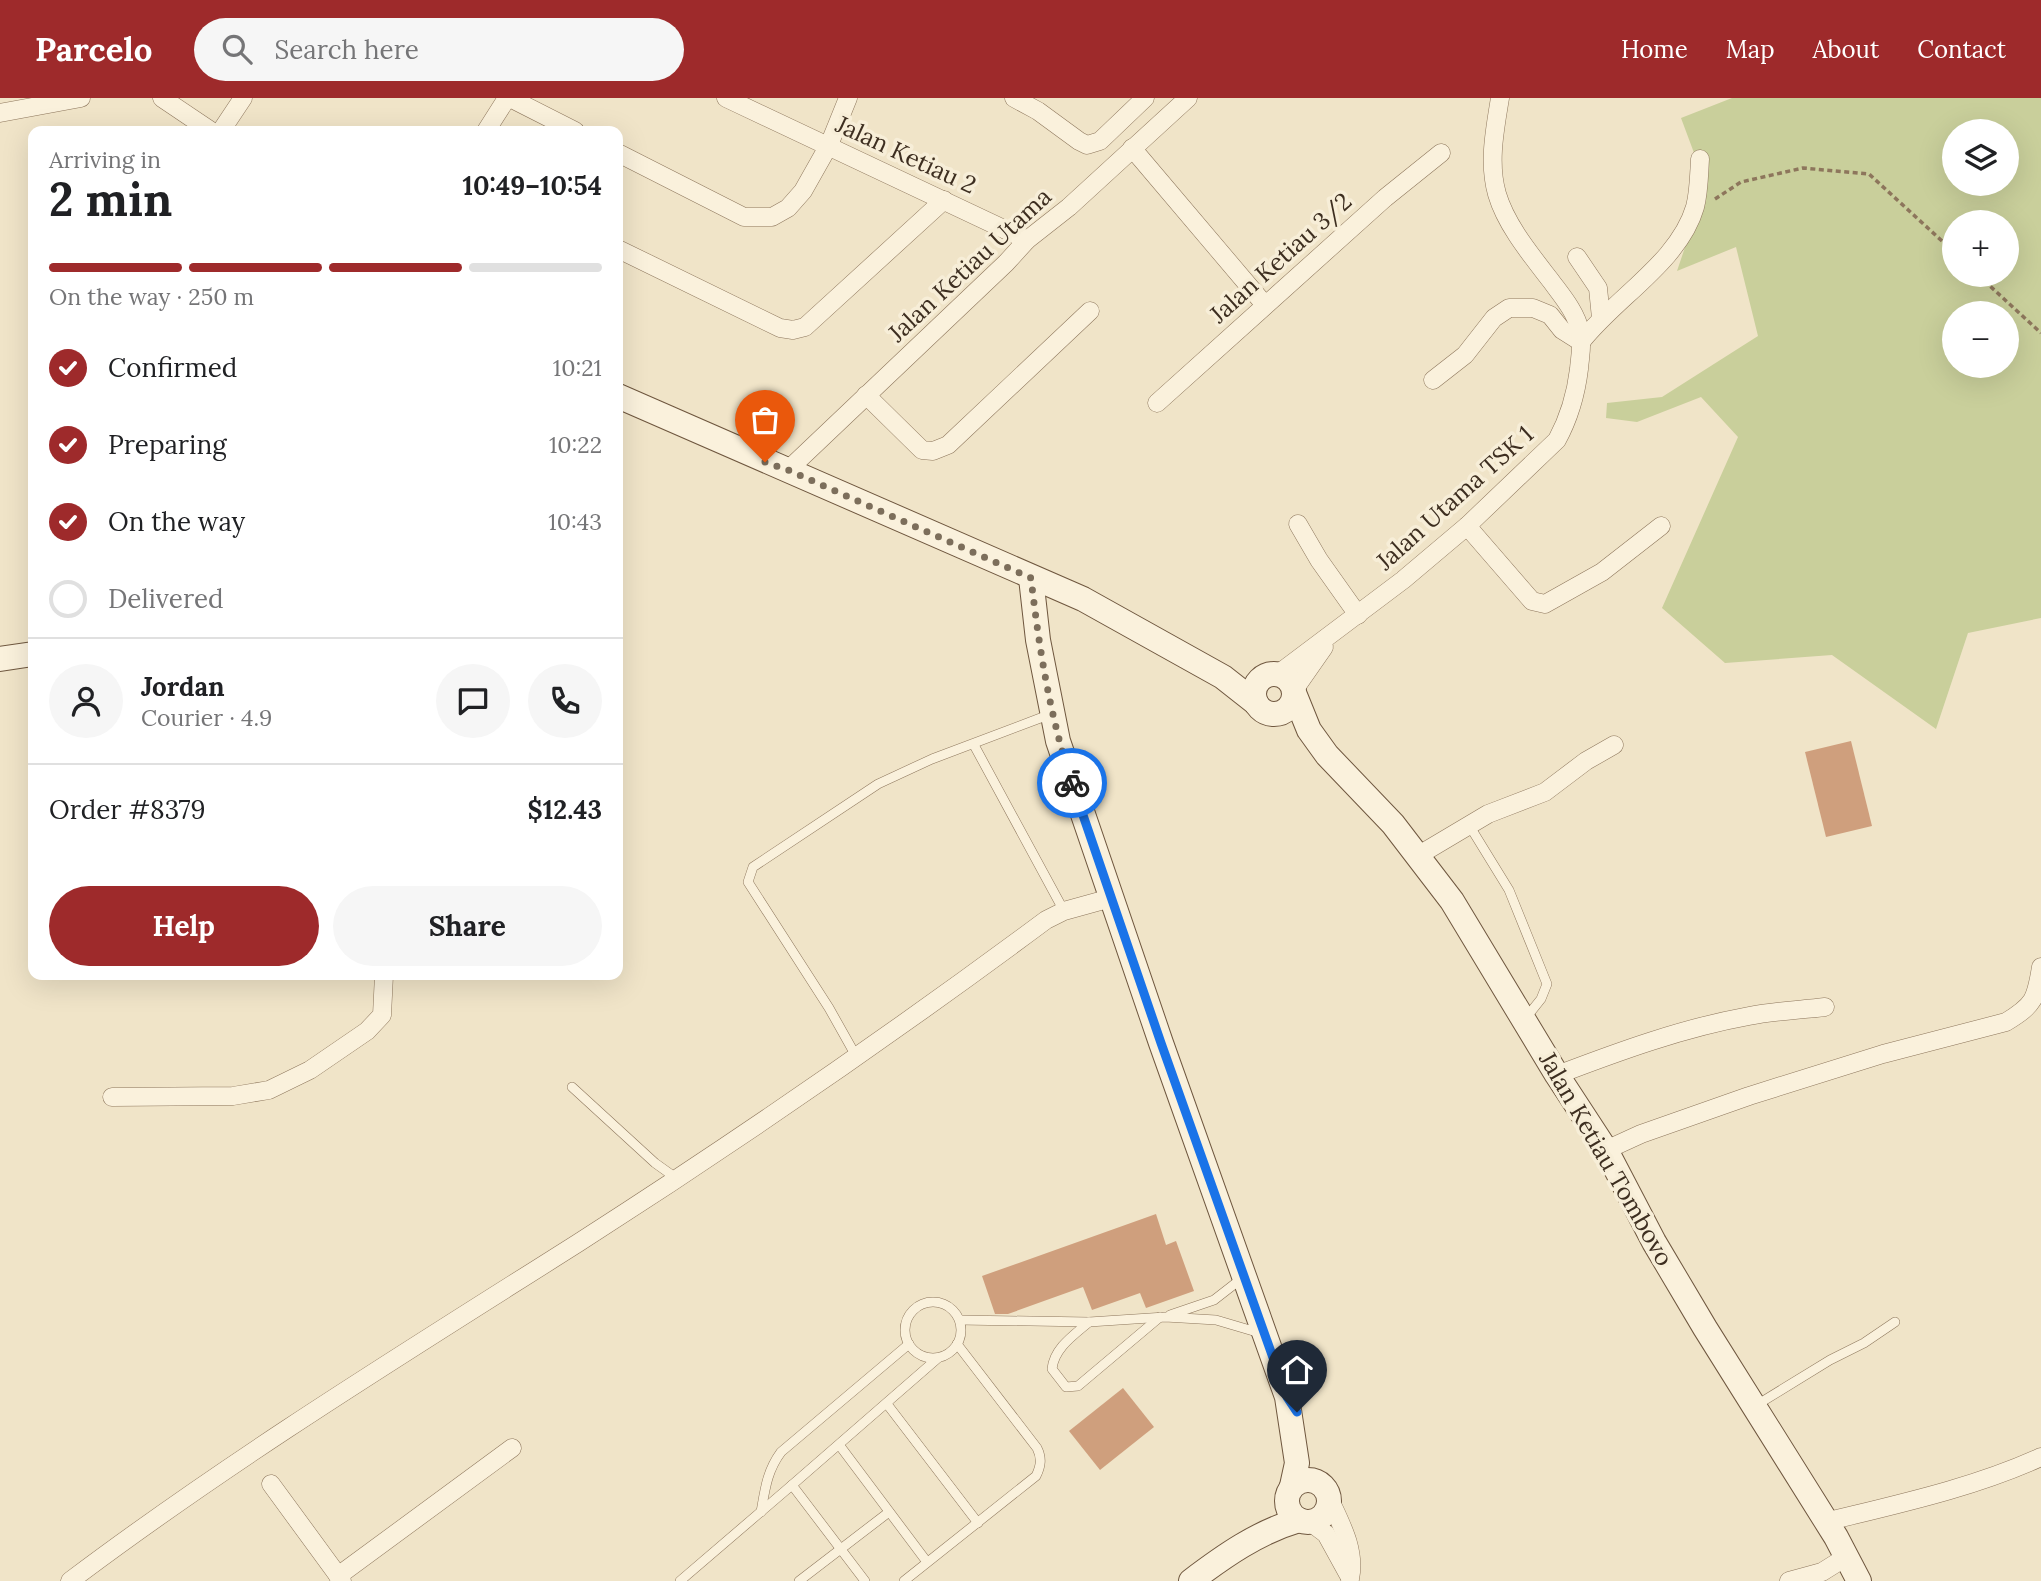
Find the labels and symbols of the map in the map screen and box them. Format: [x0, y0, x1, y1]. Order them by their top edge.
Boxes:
street label: Jalan Ketiau 2 [830, 108, 981, 201]
street label: Jalan Ketiau Utama [881, 181, 1058, 349]
street label: Jalan Ketiau 3/2 [1203, 186, 1358, 330]
pin [735, 390, 795, 462]
street label: Jalan Utama TSK 1 [1369, 419, 1540, 577]
courier [1037, 748, 1107, 818]
street label: Jalan Ketiau Tombovo [1532, 1045, 1680, 1271]
pin [1267, 1340, 1327, 1412]

